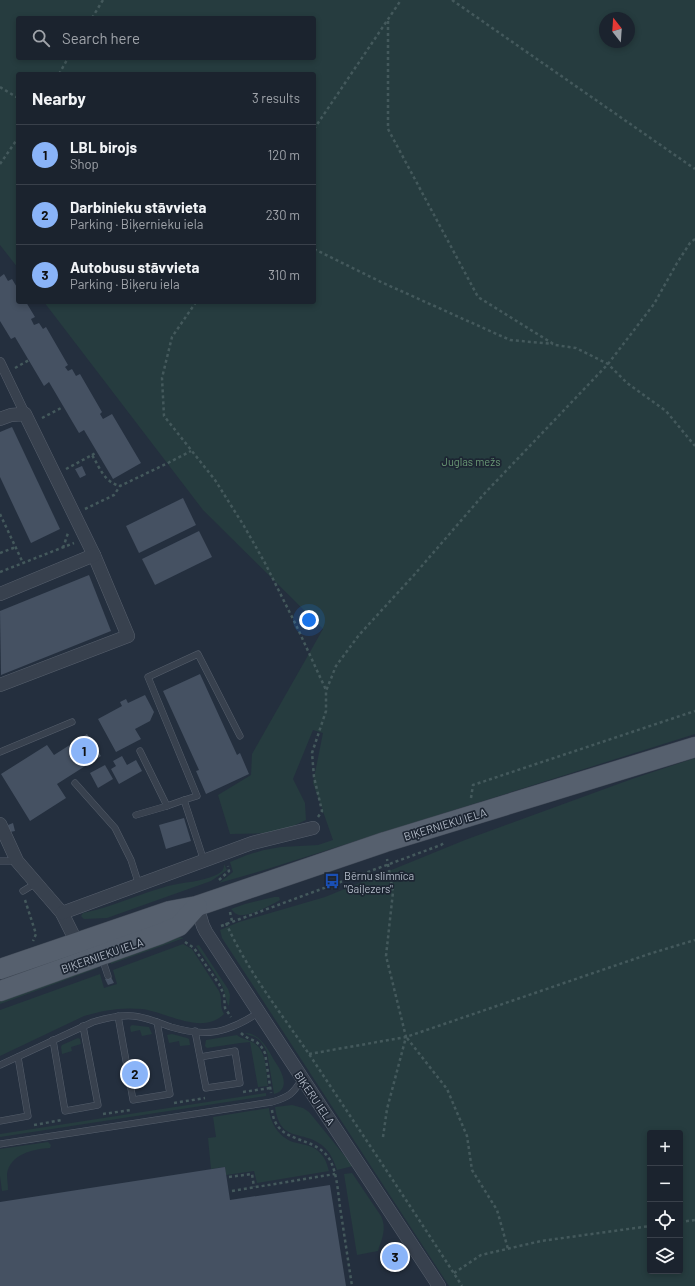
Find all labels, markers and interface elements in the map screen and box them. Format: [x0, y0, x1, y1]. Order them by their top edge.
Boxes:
north arrow [599, 12, 635, 48]
search box [16, 16, 316, 60]
icon: search [30, 27, 52, 49]
text: Search here [62, 29, 140, 47]
text: Nearby [32, 88, 86, 108]
text: 3 results [252, 90, 300, 106]
text: LBL birojs [70, 138, 137, 156]
text: 1 [43, 147, 47, 163]
text: 120 m [268, 147, 300, 163]
text: Shop [70, 156, 99, 172]
text: Darbinieku stāvvieta [70, 198, 206, 216]
text: 2 [41, 207, 49, 223]
text: 230 m [266, 207, 300, 223]
text: Parking · Biķernieku iela [70, 216, 203, 232]
text: Autobusu stāvvieta [70, 258, 199, 276]
text: 3 [41, 267, 49, 283]
text: 310 m [268, 267, 300, 283]
text: Parking · Biķeru iela [70, 276, 180, 292]
park label: Juglas mežs [442, 455, 500, 468]
your location [299, 610, 319, 630]
pin: 1 [71, 736, 97, 766]
street label: BIĶERNIEKU IELA [402, 805, 488, 843]
place label: Bērnu slimnīca "Gaiļezers" [344, 869, 414, 895]
bus stop icon: Bērnu slimnīca "Gaiļezers" [323, 872, 341, 890]
street label: BIĶERNIEKU IELA [59, 935, 145, 975]
pin: 2 [122, 1059, 148, 1089]
street label: BIĶERU IELA [292, 1069, 338, 1128]
map controls [647, 1130, 683, 1274]
button: + [647, 1130, 683, 1166]
button: − [647, 1166, 683, 1202]
button: locate [647, 1202, 683, 1238]
button: layers [647, 1238, 683, 1274]
pin: 3 [382, 1242, 408, 1272]

